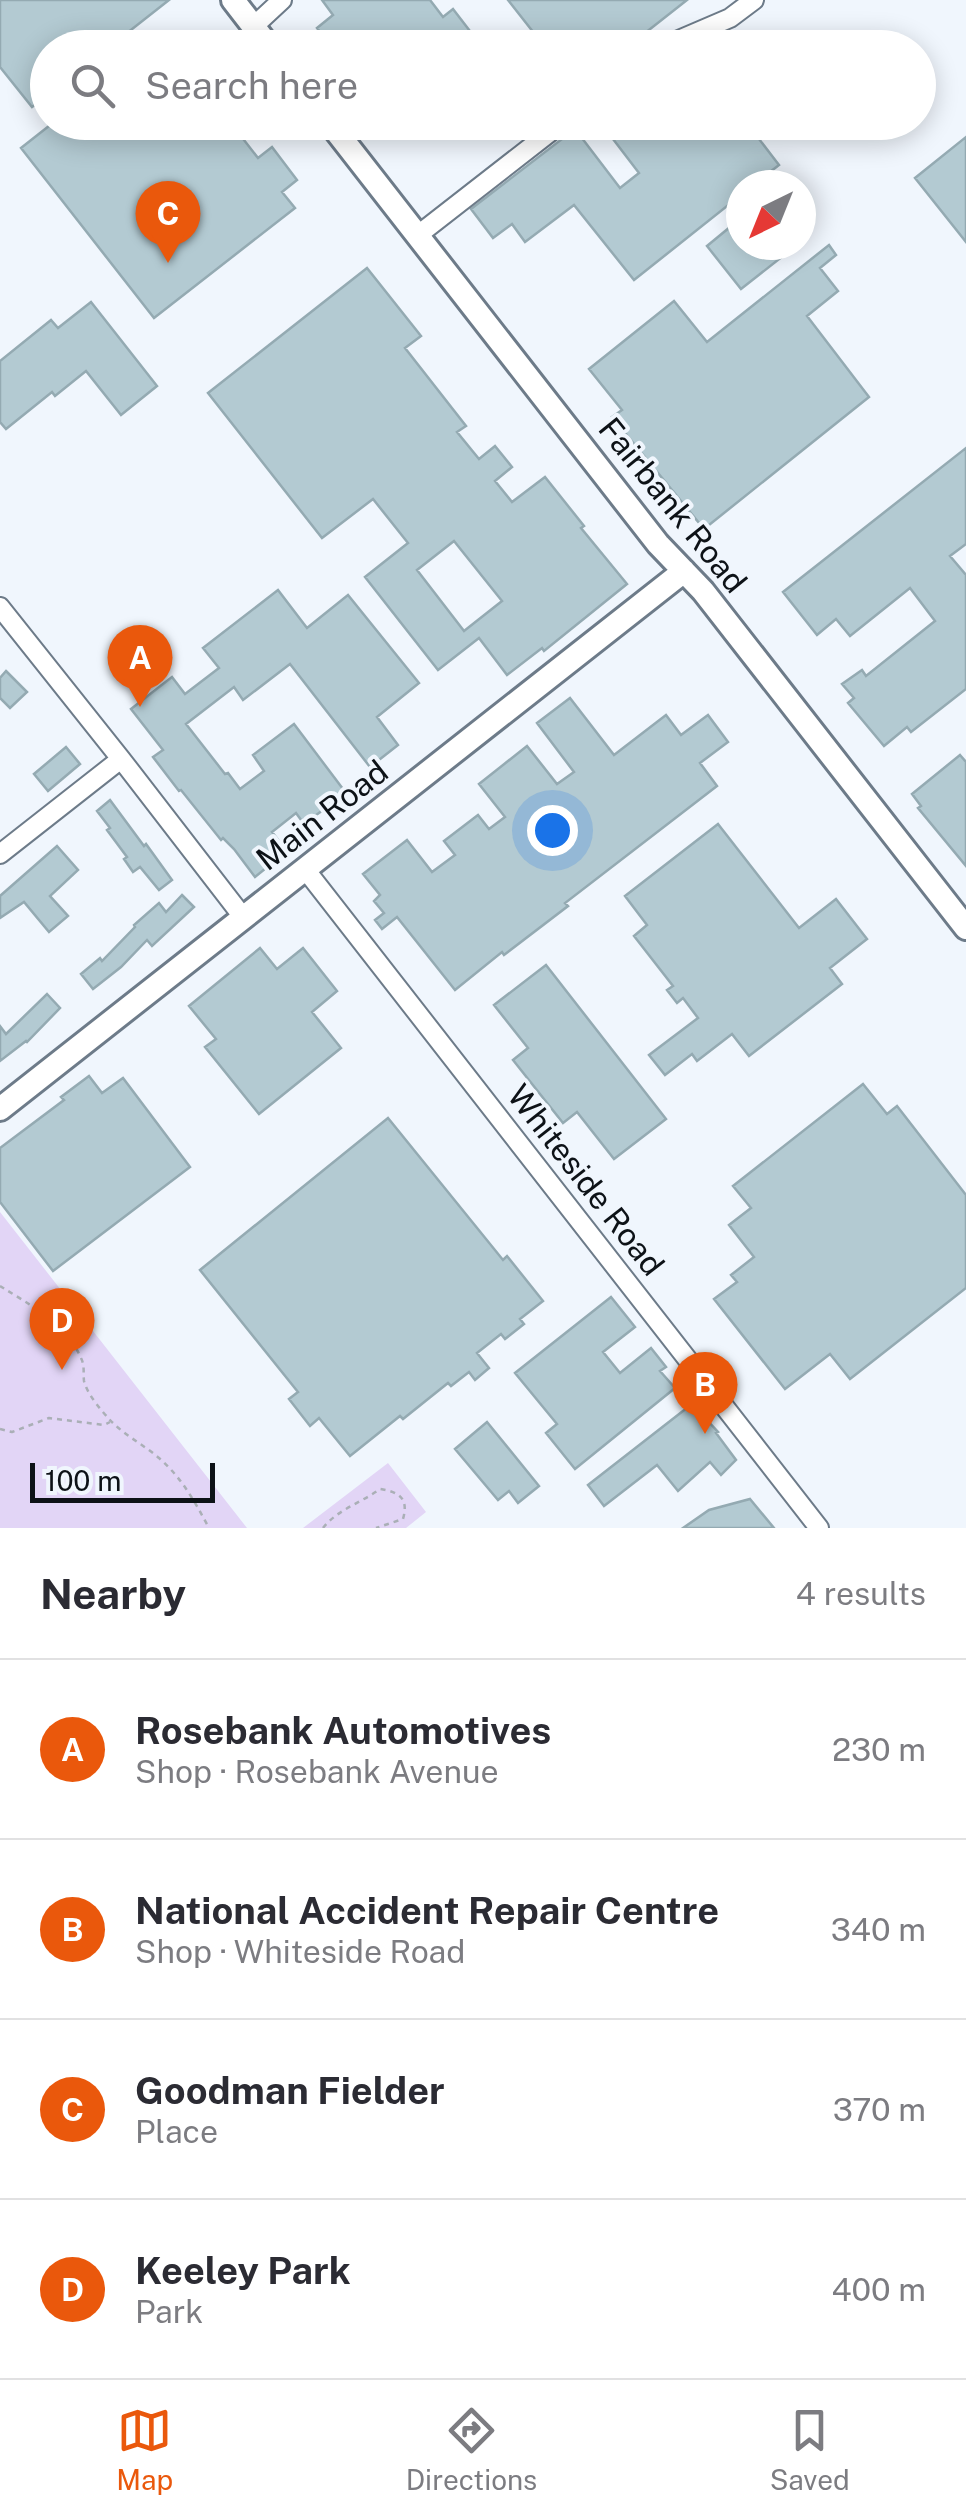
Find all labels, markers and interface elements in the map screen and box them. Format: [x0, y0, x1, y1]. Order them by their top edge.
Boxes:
search box [30, 30, 936, 140]
icon: search [65, 58, 120, 113]
text: Search here [145, 63, 358, 108]
north arrow [726, 170, 816, 260]
pin: C [136, 180, 200, 263]
street label: Fairbank Road [591, 410, 755, 600]
pin: A [108, 624, 172, 707]
street label: Main Road [249, 752, 395, 878]
your location [527, 805, 578, 856]
street label: Whiteside Road [500, 1077, 672, 1283]
pin: D [30, 1288, 94, 1370]
pin: B [672, 1352, 738, 1434]
scale bar [30, 1458, 215, 1502]
text: 100 m [45, 1464, 122, 1497]
text: Nearby [40, 1569, 186, 1618]
text: 4 results [796, 1575, 926, 1612]
text: Rosebank Automotives [135, 1708, 551, 1753]
text: A [61, 1731, 84, 1768]
text: 230 m [832, 1731, 926, 1768]
text: Shop · Rosebank Avenue [135, 1753, 499, 1790]
text: National Accident Repair Centre [135, 1888, 719, 1933]
text: B [62, 1911, 83, 1948]
text: 340 m [831, 1911, 926, 1948]
text: Shop · Whiteside Road [135, 1933, 465, 1970]
text: Goodman Fielder [135, 2068, 445, 2113]
text: C [61, 2091, 84, 2128]
text: 370 m [833, 2091, 926, 2128]
text: Place [135, 2113, 218, 2150]
text: Keeley Park [135, 2248, 351, 2293]
text: D [61, 2271, 84, 2308]
text: 400 m [831, 2271, 926, 2308]
text: Park [135, 2293, 203, 2330]
tab: Map [116, 2403, 173, 2496]
tab: Directions [406, 2403, 537, 2496]
tab: Saved [770, 2403, 850, 2496]

